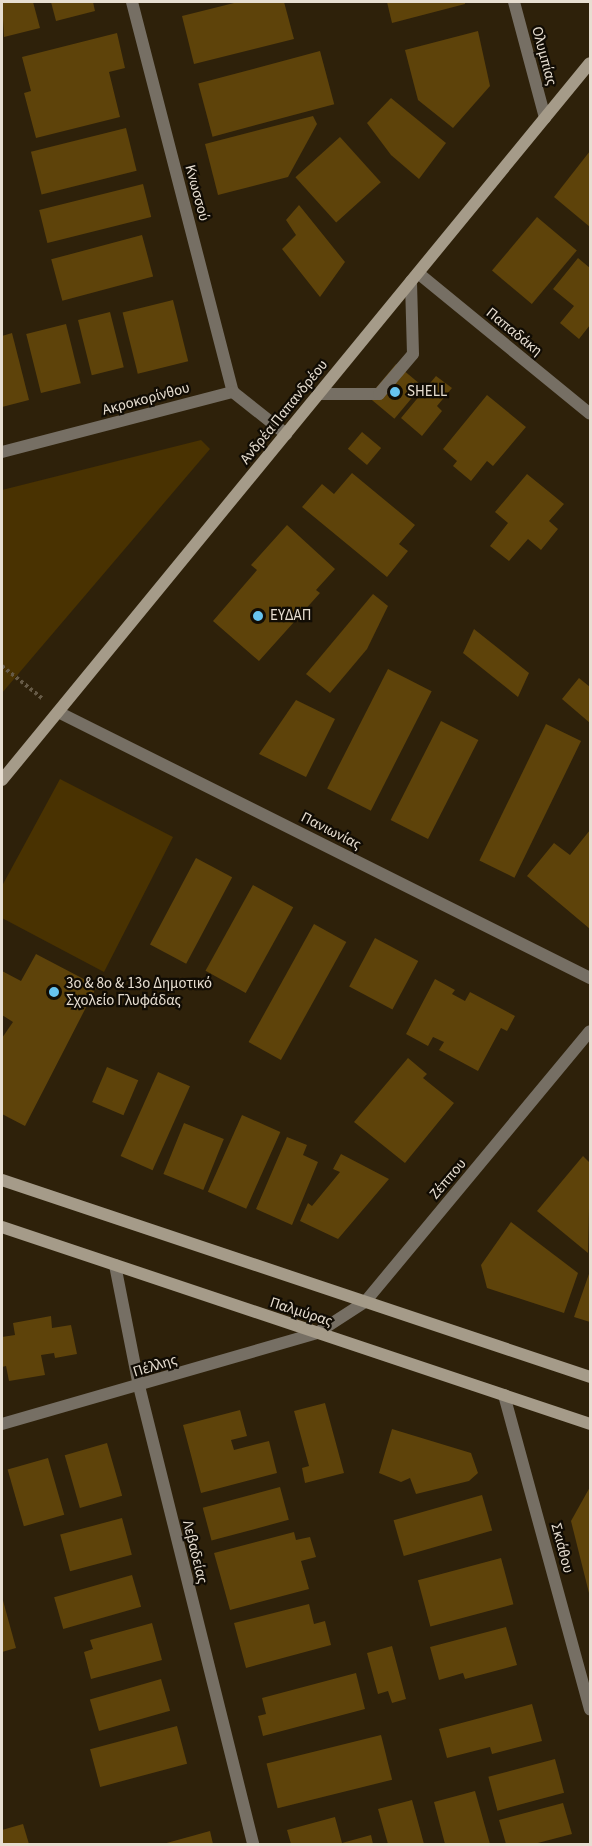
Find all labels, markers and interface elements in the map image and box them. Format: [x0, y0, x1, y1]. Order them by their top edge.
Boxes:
street label: Ολυμπίας [528, 25, 560, 87]
street label: Κνωσσού [181, 163, 213, 223]
street label: Παπαδάκη [482, 304, 546, 360]
street label: Ανδρέα Παπανδρέου [236, 356, 332, 468]
street label: Ακροκορίνθου [100, 379, 192, 419]
place label: SHELL [407, 383, 447, 401]
marker: SHELL [388, 385, 402, 399]
place label: ΕΥΔΑΠ [270, 607, 311, 625]
marker: ΕΥΔΑΠ [251, 609, 265, 623]
street label: Πανιωνίας [298, 808, 364, 854]
place label: 3ο & 8ο & 13ο Δημοτικό Σχολείο Γλυφάδας [66, 974, 212, 1009]
marker: 3ο & 8ο & 13ο Δημοτικό Σχολείο Γλυφάδας [47, 985, 61, 999]
street label: Ζέππου [426, 1155, 470, 1203]
street label: Παλμύρας [267, 1293, 335, 1331]
street label: Πέλλης [131, 1351, 179, 1381]
street label: Λεβαδείας [178, 1518, 212, 1586]
street label: Σκιάθου [547, 1521, 577, 1575]

